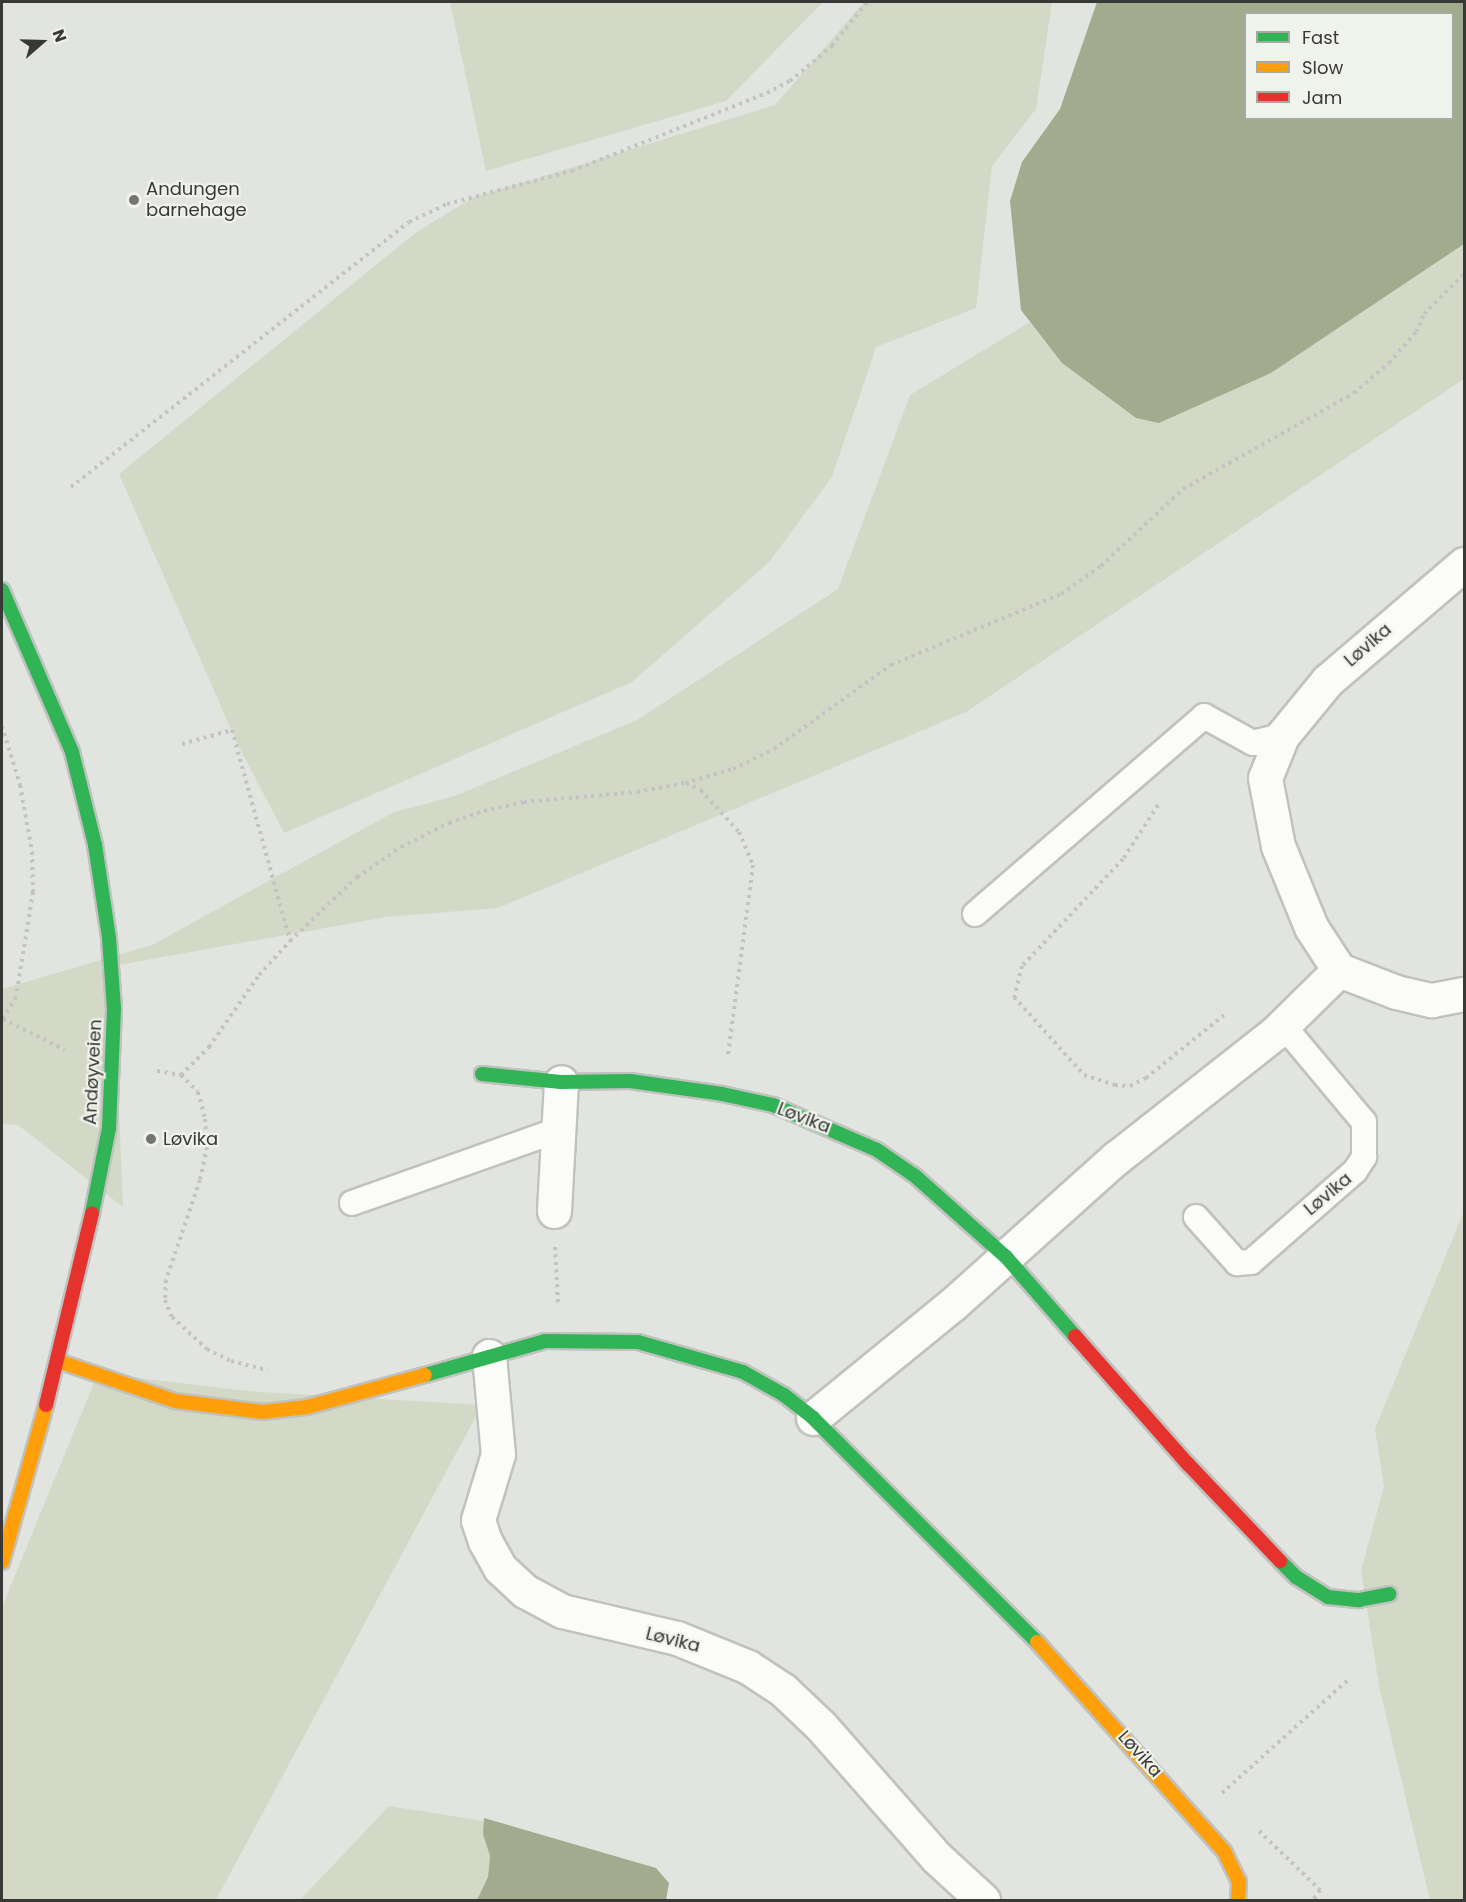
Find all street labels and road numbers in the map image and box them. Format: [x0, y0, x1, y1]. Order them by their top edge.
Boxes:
street label: Løvika [1340, 619, 1396, 671]
street label: Andøyveien [79, 1019, 107, 1125]
street label: Løvika [774, 1098, 834, 1138]
street label: Løvika [1300, 1168, 1356, 1220]
street label: Løvika [644, 1623, 702, 1657]
street label: Løvika [1113, 1726, 1167, 1782]

